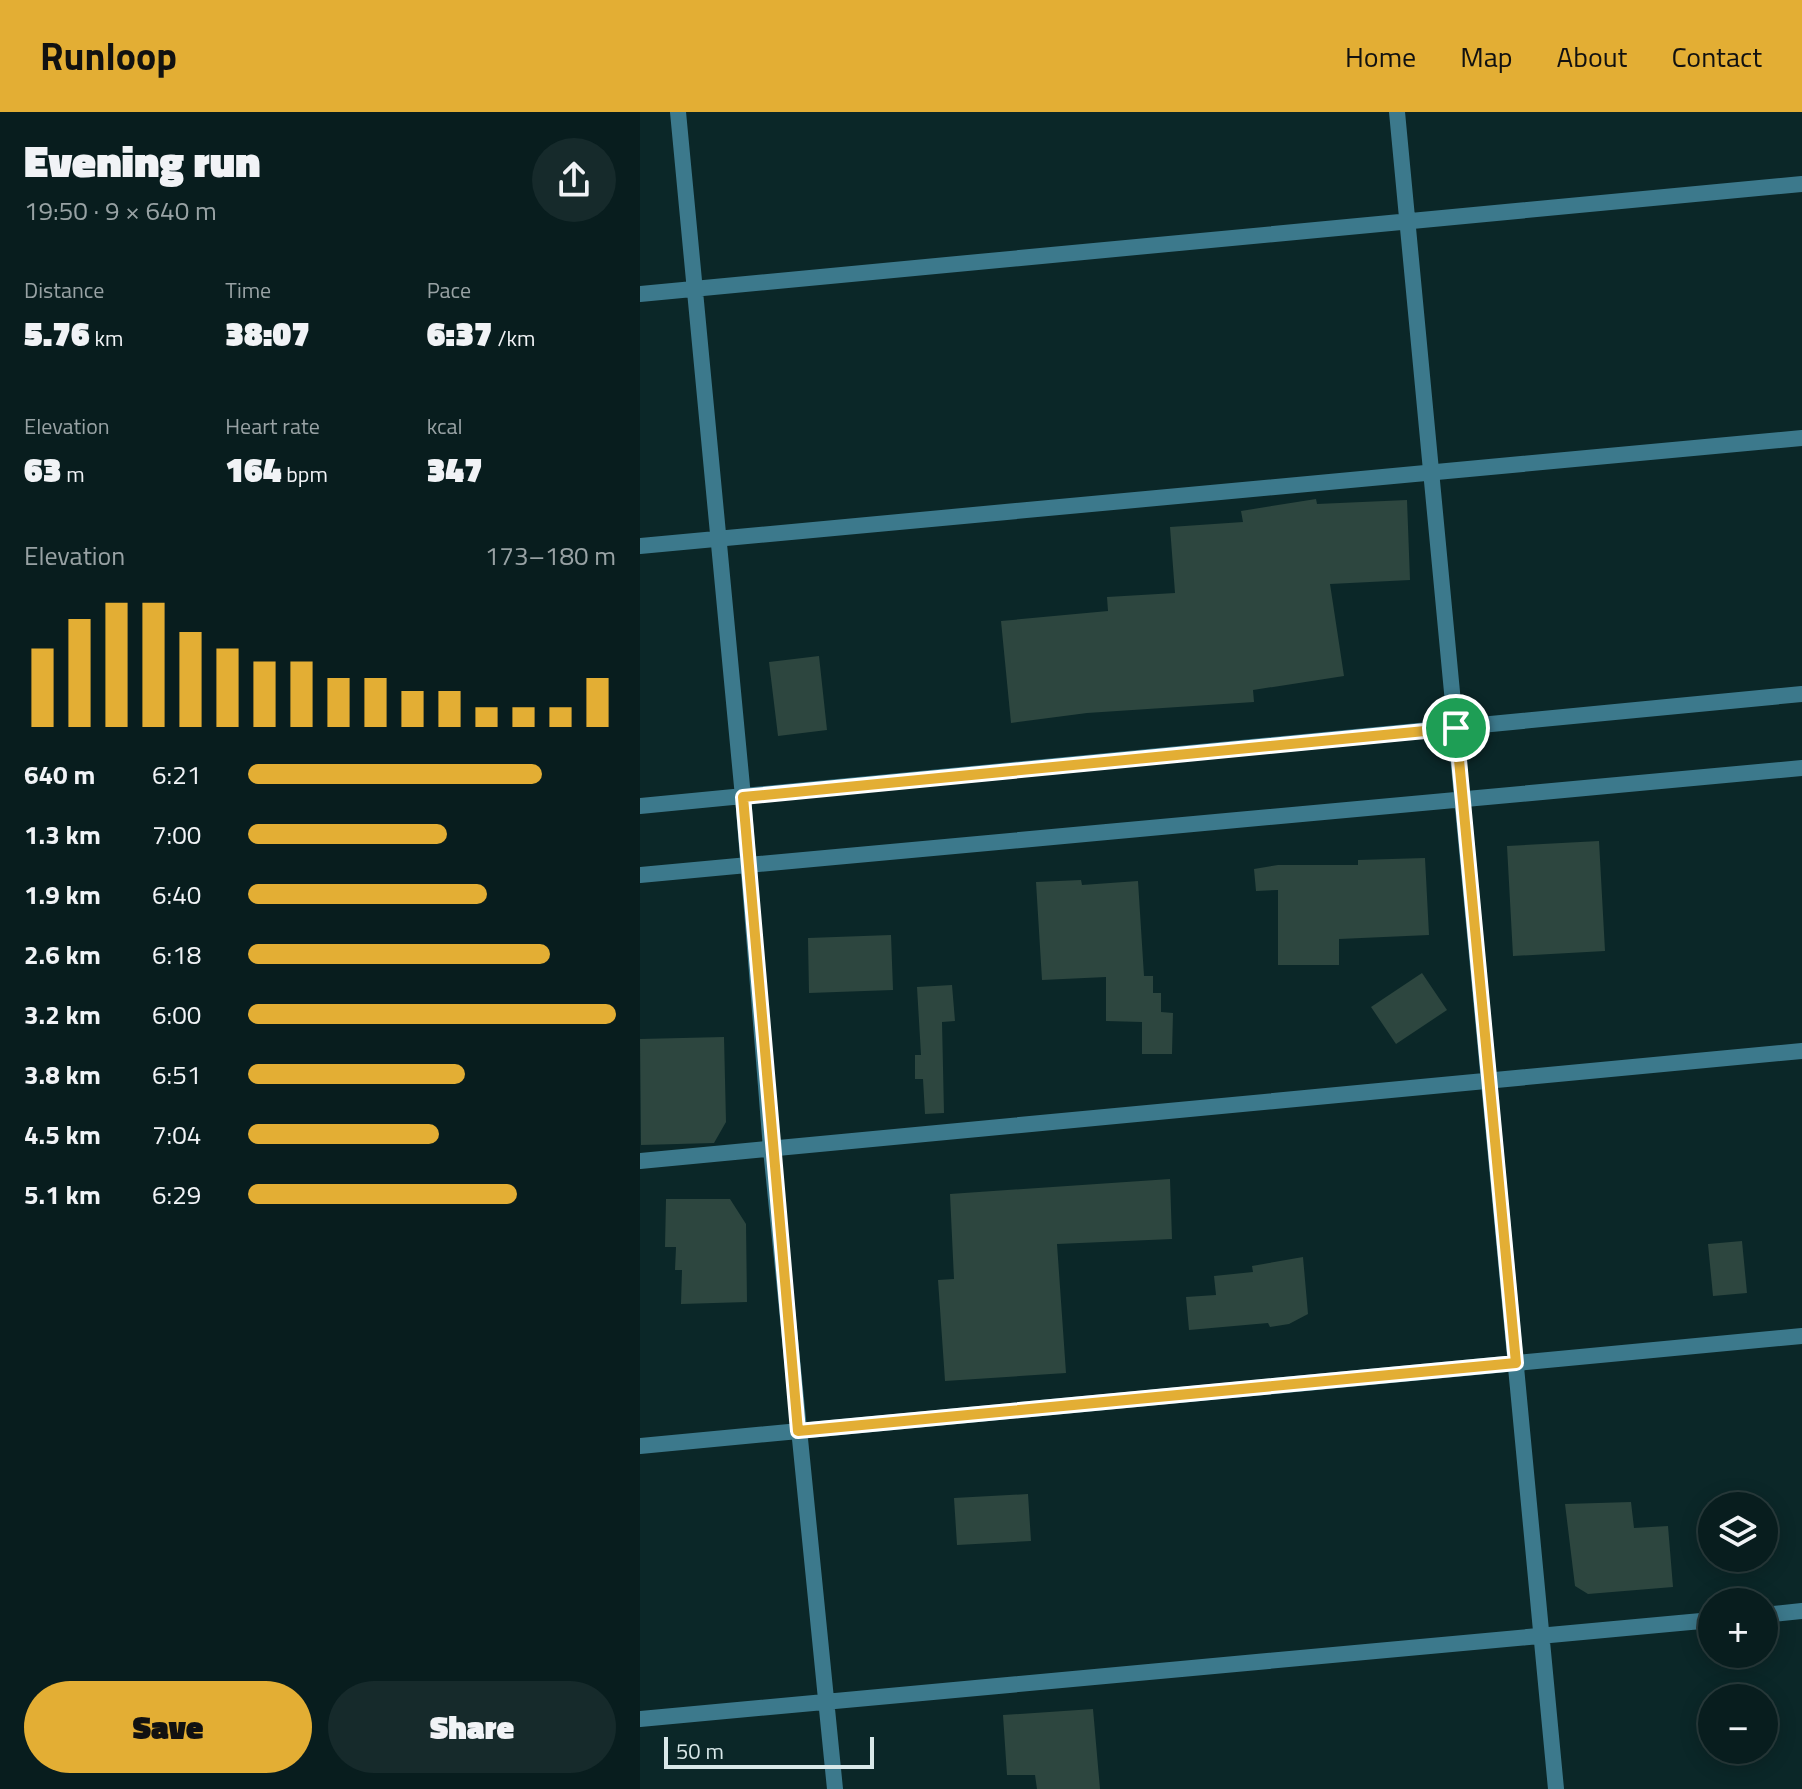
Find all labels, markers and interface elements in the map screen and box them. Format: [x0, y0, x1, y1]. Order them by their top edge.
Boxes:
text: Runloop [40, 27, 177, 85]
text: Home [1345, 35, 1416, 78]
text: Map [1460, 35, 1513, 78]
text: About [1557, 35, 1627, 78]
text: Contact [1671, 35, 1762, 78]
text: Evening run [24, 127, 261, 194]
button: share [532, 138, 616, 222]
text: 19:50 · 9 × 640 m [24, 191, 217, 230]
text: Distance [24, 273, 104, 307]
text: Time [225, 273, 271, 307]
text: Pace [427, 273, 471, 307]
text: 5.76 [24, 307, 90, 359]
text: 38:07 [225, 307, 310, 359]
text: 6:37 [427, 307, 493, 359]
text: km [90, 321, 123, 355]
text: /km [493, 321, 535, 355]
text: Elevation [24, 409, 110, 443]
text: Heart rate [225, 409, 320, 443]
text: kcal [427, 409, 463, 443]
text: 63 [24, 443, 61, 495]
text: 164 [225, 443, 281, 495]
text: 347 [427, 443, 483, 495]
text: m [61, 457, 85, 491]
text: bpm [281, 457, 328, 491]
text: Elevation [24, 536, 125, 575]
text: 173–180 m [485, 536, 616, 575]
pin [1422, 694, 1490, 762]
icon: arrive [1434, 706, 1478, 750]
text: 640 m [24, 755, 95, 794]
text: 6:21 [152, 755, 201, 794]
text: 1.3 km [24, 815, 101, 854]
text: 7:00 [152, 815, 201, 854]
text: 1.9 km [24, 875, 101, 914]
text: 6:40 [152, 875, 201, 914]
text: 2.6 km [24, 935, 101, 974]
text: 6:18 [152, 935, 201, 974]
text: 3.2 km [24, 995, 101, 1034]
text: 6:00 [152, 995, 201, 1034]
text: 3.8 km [24, 1055, 101, 1094]
text: 6:51 [152, 1055, 201, 1094]
text: 4.5 km [24, 1115, 101, 1154]
text: 7:04 [152, 1115, 201, 1154]
text: 5.1 km [24, 1175, 101, 1214]
text: 6:29 [152, 1175, 201, 1214]
map controls [1698, 1492, 1778, 1764]
button: layers [1698, 1492, 1778, 1572]
button: + [1698, 1588, 1778, 1668]
button: Save [24, 1681, 312, 1773]
button: Share [328, 1681, 616, 1773]
button: − [1698, 1684, 1778, 1764]
scale bar [664, 1733, 874, 1769]
text: 50 m [676, 1734, 724, 1768]

